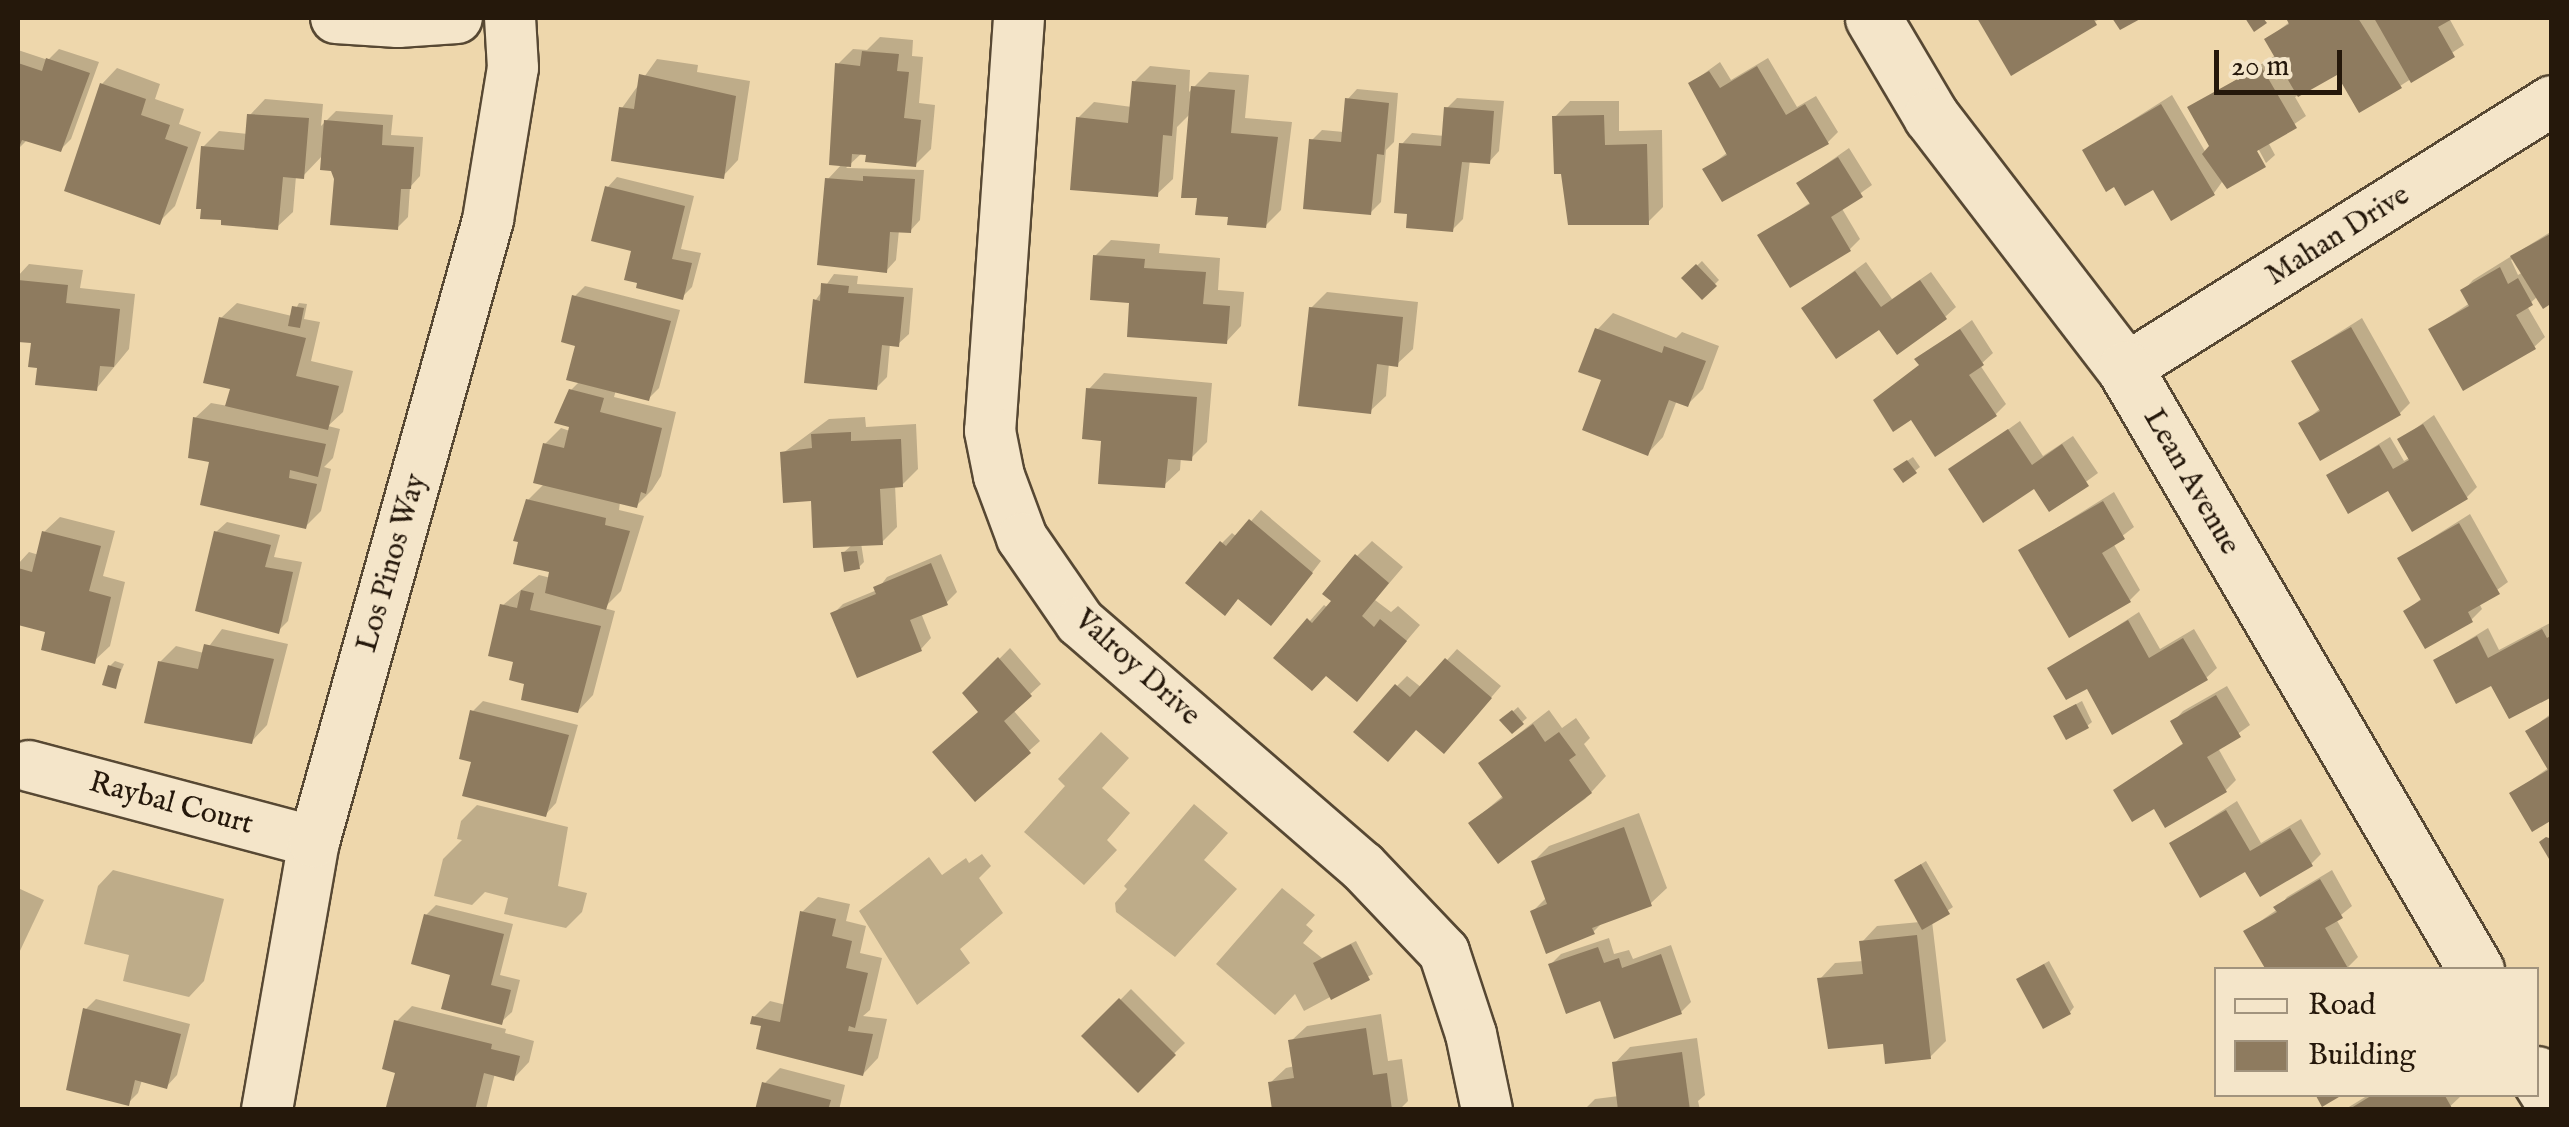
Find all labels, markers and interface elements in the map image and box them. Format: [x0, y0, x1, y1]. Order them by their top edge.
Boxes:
scale bar [2219, 30, 2346, 92]
text: 20 m [2231, 48, 2290, 86]
street label: Mahan Drive [2260, 178, 2416, 294]
street label: Lean Avenue [2135, 403, 2247, 561]
street label: Los Pinos Way [349, 470, 435, 656]
street label: Valroy Drive [1067, 602, 1207, 734]
street label: Raybal Court [85, 765, 257, 843]
legend [2214, 967, 2539, 1097]
text: Road [2308, 987, 2376, 1025]
text: Building [2308, 1037, 2416, 1075]

